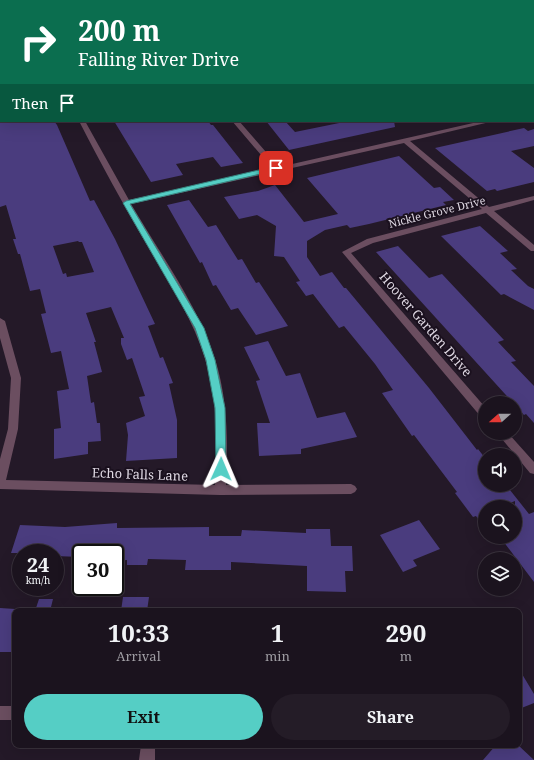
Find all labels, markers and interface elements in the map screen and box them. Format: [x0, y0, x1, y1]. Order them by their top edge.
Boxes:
text: 200 m [78, 11, 160, 49]
icon: right [12, 16, 64, 68]
text: Falling River Drive [78, 47, 239, 71]
icon: arrive [56, 92, 78, 114]
text: Then [12, 93, 48, 113]
pin [259, 151, 293, 185]
icon: arrive [265, 157, 287, 179]
street label: Nickle Grove Drive [387, 192, 487, 231]
street label: Hoover Garden Drive [376, 268, 476, 380]
north arrow [478, 396, 522, 440]
map controls [478, 396, 522, 596]
position arrow [200, 448, 242, 490]
button: sound [478, 448, 522, 492]
street label: Echo Falls Lane [92, 463, 188, 485]
button: search [478, 500, 522, 544]
speed limit sign: 30 [72, 544, 124, 596]
text: 24 [27, 551, 49, 578]
button: layers [478, 552, 522, 596]
text: km/h [26, 573, 50, 587]
text: 10:33 [108, 616, 169, 649]
text: 1 [271, 616, 284, 649]
text: 290 [386, 616, 426, 649]
text: Arrival [116, 647, 161, 665]
text: min [265, 647, 290, 665]
text: m [400, 647, 412, 665]
button: Exit [24, 694, 263, 740]
button: Share [271, 694, 510, 740]

